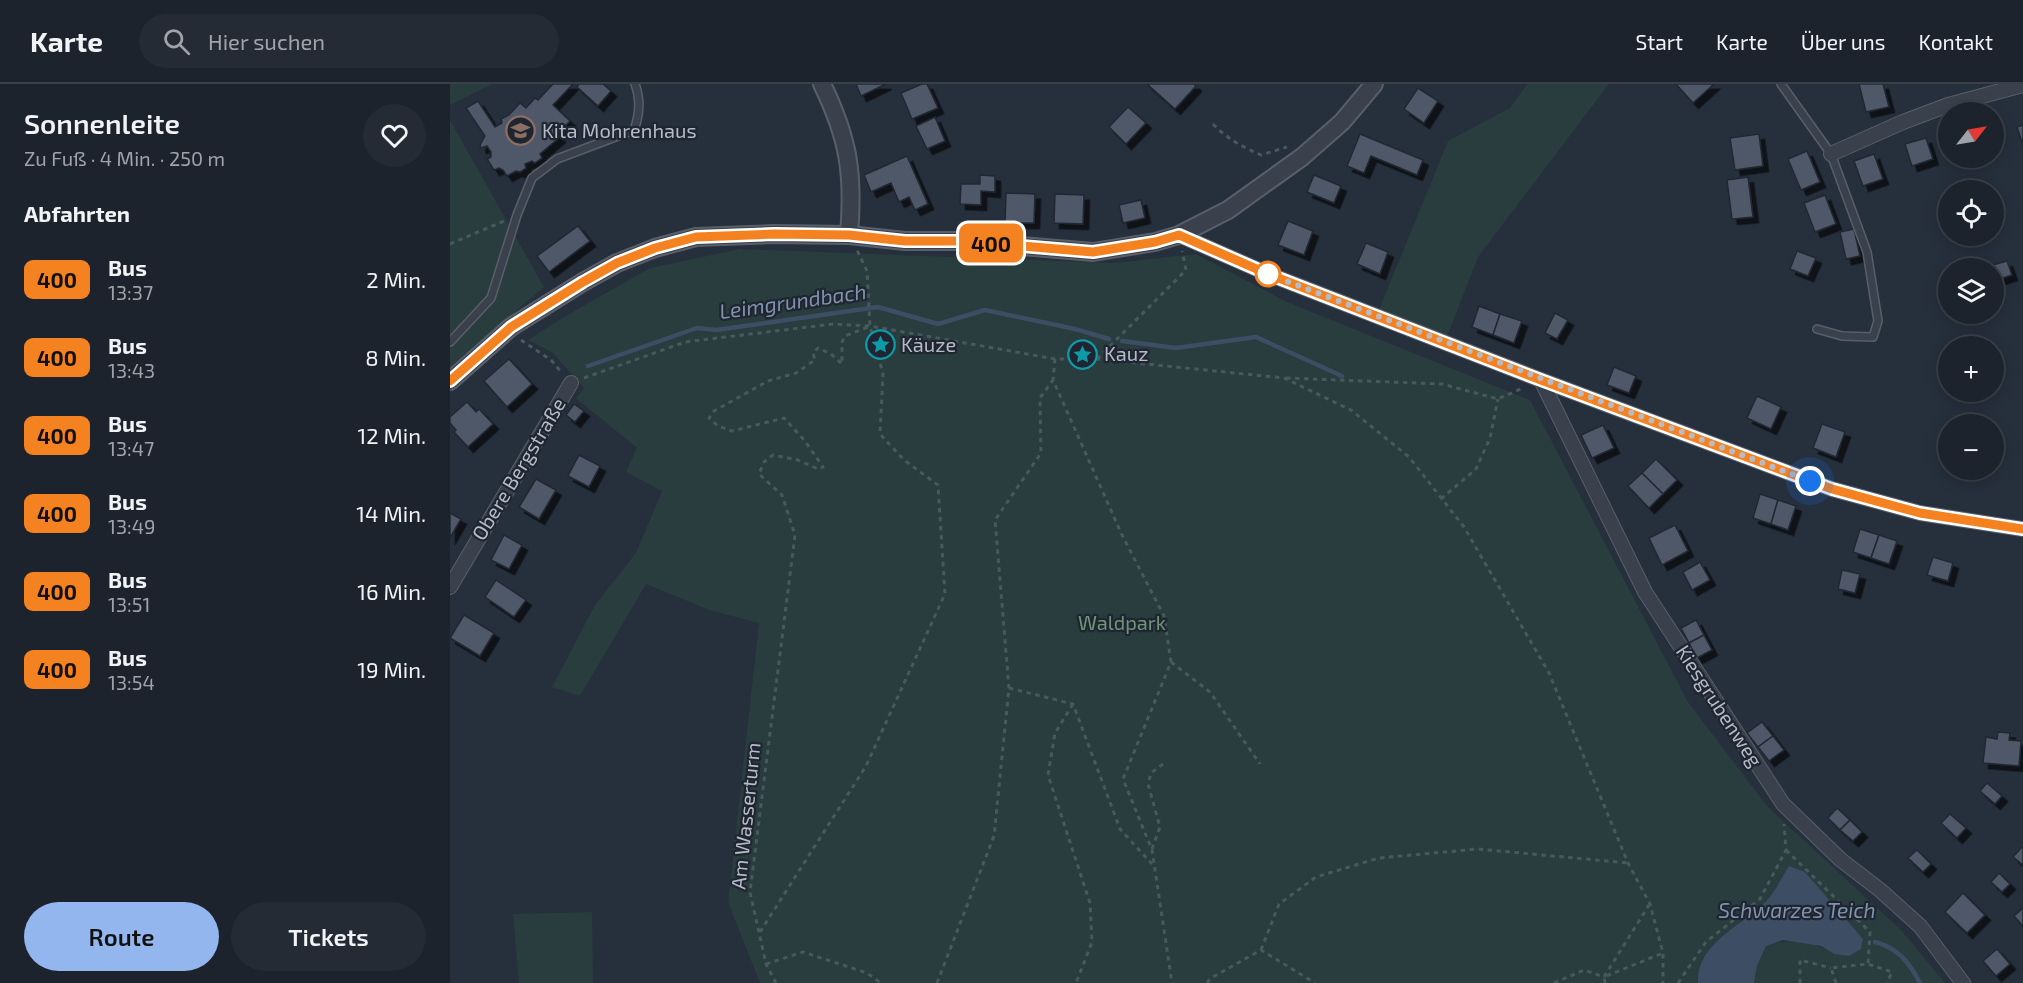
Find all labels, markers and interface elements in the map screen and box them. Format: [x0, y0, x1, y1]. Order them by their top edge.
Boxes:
search box [139, 14, 559, 68]
text: Karte [30, 24, 103, 58]
icon: search [160, 25, 193, 58]
text: Hier suchen [208, 28, 325, 54]
text: Start [1636, 29, 1683, 54]
text: Karte [1716, 29, 1768, 54]
text: Über uns [1801, 29, 1886, 54]
text: Kontakt [1919, 29, 1993, 54]
north arrow [1938, 102, 2004, 168]
map controls [1938, 102, 2004, 480]
button: heart [363, 104, 426, 167]
text: Sonnenleite [24, 106, 180, 140]
school or university icon: Kita Mohrenhaus [505, 115, 537, 147]
place label: Kita Mohrenhaus [542, 118, 697, 142]
text: Zu Fuß · 4 Min. · 250 m [24, 146, 225, 170]
button: locate [1938, 180, 2004, 246]
text: Abfahrten [24, 200, 130, 226]
line badge: 400 [956, 224, 1026, 262]
text: 400 [971, 231, 1011, 256]
text: Bus [108, 254, 147, 280]
button: layers [1938, 258, 2004, 324]
unlabelled marker [1255, 261, 1281, 287]
text: 2 Min. [366, 266, 426, 292]
text: 400 [37, 267, 77, 292]
water label: Leimgrundbach [718, 278, 868, 323]
text: 13:37 [108, 280, 153, 304]
place icon: Käuze [864, 329, 896, 361]
text: Bus [108, 332, 147, 358]
place label: Käuze [901, 332, 956, 356]
button: + [1938, 336, 2004, 402]
place icon: Kauz [1067, 338, 1099, 370]
place label: Kauz [1104, 341, 1148, 365]
text: 8 Min. [365, 344, 426, 370]
text: 400 [37, 345, 77, 370]
text: 13:43 [108, 358, 155, 382]
street label: Obere Bergstraße [466, 393, 570, 544]
text: Bus [108, 410, 147, 436]
button: − [1938, 414, 2004, 480]
text: 12 Min. [357, 422, 426, 448]
text: 400 [37, 423, 77, 448]
text: 13:47 [108, 436, 154, 460]
your location [1795, 466, 1825, 496]
text: Bus [108, 488, 147, 514]
text: 14 Min. [356, 500, 426, 526]
text: 400 [37, 501, 77, 526]
text: 13:49 [108, 514, 156, 538]
text: Bus [108, 566, 147, 592]
text: 16 Min. [357, 578, 426, 604]
text: 400 [37, 579, 77, 604]
text: 13:51 [108, 592, 150, 616]
park label: Waldpark [1078, 610, 1166, 634]
street label: Kiesgrubenweg [1672, 640, 1768, 771]
text: Bus [108, 644, 147, 670]
text: 19 Min. [357, 656, 426, 682]
text: 400 [37, 657, 77, 682]
text: 13:54 [108, 670, 155, 694]
street label: Am Wasserturm [725, 741, 765, 890]
water label: Schwarzes Teich [1718, 897, 1876, 922]
button: Route [24, 902, 219, 971]
button: Tickets [231, 902, 426, 971]

